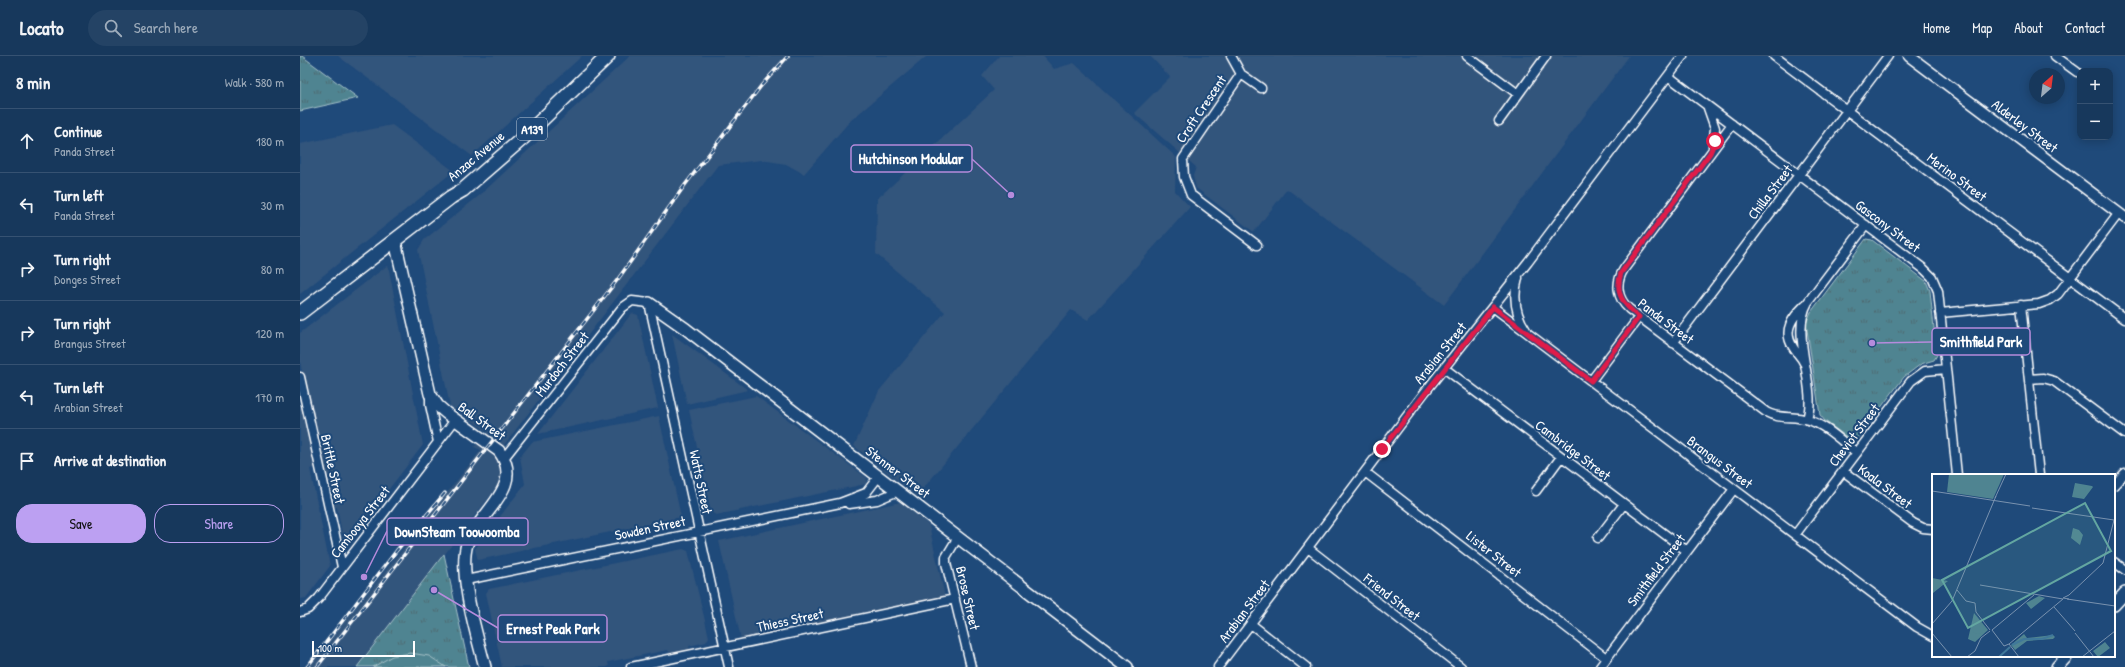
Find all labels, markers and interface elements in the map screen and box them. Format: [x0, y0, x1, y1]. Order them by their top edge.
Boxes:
search box [88, 10, 368, 46]
text: Locato [20, 15, 64, 41]
icon: search [102, 17, 124, 39]
text: Search here [134, 17, 198, 38]
text: Home [1923, 18, 1950, 37]
text: Map [1972, 18, 1992, 37]
text: About [2014, 18, 2043, 37]
text: Contact [2065, 18, 2105, 37]
north arrow [2029, 68, 2065, 104]
map controls [2077, 68, 2113, 140]
button: + [2077, 68, 2113, 104]
text: 8 min [16, 71, 50, 94]
street label: Croft Crescent [1171, 71, 1230, 146]
text: Walk · 580 m [225, 73, 284, 91]
street label: Alderley Street [1988, 95, 2062, 158]
button: − [2077, 104, 2113, 140]
road number: A139 [517, 118, 547, 140]
text: Continue [54, 121, 102, 142]
street label: Anzac Avenue [443, 126, 508, 185]
icon: ahead [16, 130, 38, 152]
text: 180 m [256, 132, 284, 150]
route start [1706, 132, 1724, 150]
text: Panda Street [54, 142, 115, 160]
callout: Hutchinson Modular [851, 145, 972, 172]
text: Hutchinson Modular [859, 148, 964, 169]
street label: Merino Street [1924, 148, 1991, 205]
street label: Chilla Street [1743, 160, 1797, 223]
text: Turn left [54, 185, 104, 206]
icon: left [16, 194, 38, 216]
street label: Gascony Street [1851, 195, 1925, 257]
text: 30 m [261, 196, 284, 214]
text: Panda Street [54, 206, 115, 224]
text: Turn right [54, 249, 110, 270]
icon: right [16, 258, 38, 280]
text: 80 m [261, 260, 284, 278]
text: Donges Street [54, 270, 121, 288]
street label: Panda Street [1635, 293, 1698, 348]
text: Turn right [54, 313, 110, 334]
street label: Arabian Street [1409, 318, 1470, 388]
icon: right [16, 322, 38, 344]
text: 120 m [256, 324, 284, 342]
street label: Murdoch Street [530, 327, 593, 400]
callout: Smithfield Park [1932, 328, 2030, 355]
text: Smithfield Park [1940, 331, 2023, 352]
text: Brangus Street [54, 334, 126, 352]
text: Turn left [54, 377, 104, 398]
icon: left [16, 386, 38, 408]
text: 170 m [255, 388, 284, 406]
street label: Ball Street [455, 397, 510, 444]
text: Arabian Street [54, 398, 123, 416]
street label: Cheviot Street [1824, 399, 1884, 470]
street label: Cambridge Street [1531, 415, 1615, 485]
street label: Brangus Street [1683, 431, 1757, 493]
street label: Brittle Street [317, 433, 350, 505]
route end [1373, 440, 1391, 458]
street label: Stenner Street [862, 441, 935, 502]
street label: Watts Street [685, 448, 718, 516]
icon: arrive [16, 450, 38, 472]
text: Arrive at destination [54, 450, 166, 471]
street label: Koala Street [1854, 459, 1917, 512]
inset map [1932, 474, 2115, 657]
street label: Cambooya Street [325, 481, 395, 562]
button: Save [16, 504, 146, 543]
button: Share [154, 504, 284, 543]
street label: Sowden Street [613, 511, 687, 544]
callout: DownSteam Toowoomba [387, 518, 528, 545]
text: DownSteam Toowoomba [395, 521, 520, 542]
street label: Lister Street [1463, 526, 1526, 581]
street label: Smithfield Street [1622, 530, 1689, 610]
street label: Brose Street [952, 564, 985, 632]
street label: Friend Street [1359, 568, 1425, 625]
street label: Arabian Street [1214, 575, 1274, 646]
street label: Thiess Street [755, 603, 825, 636]
callout: Ernest Peak Park [498, 615, 607, 642]
text: Ernest Peak Park [506, 618, 600, 639]
scale bar [312, 639, 415, 658]
text: 100 m [318, 641, 342, 655]

